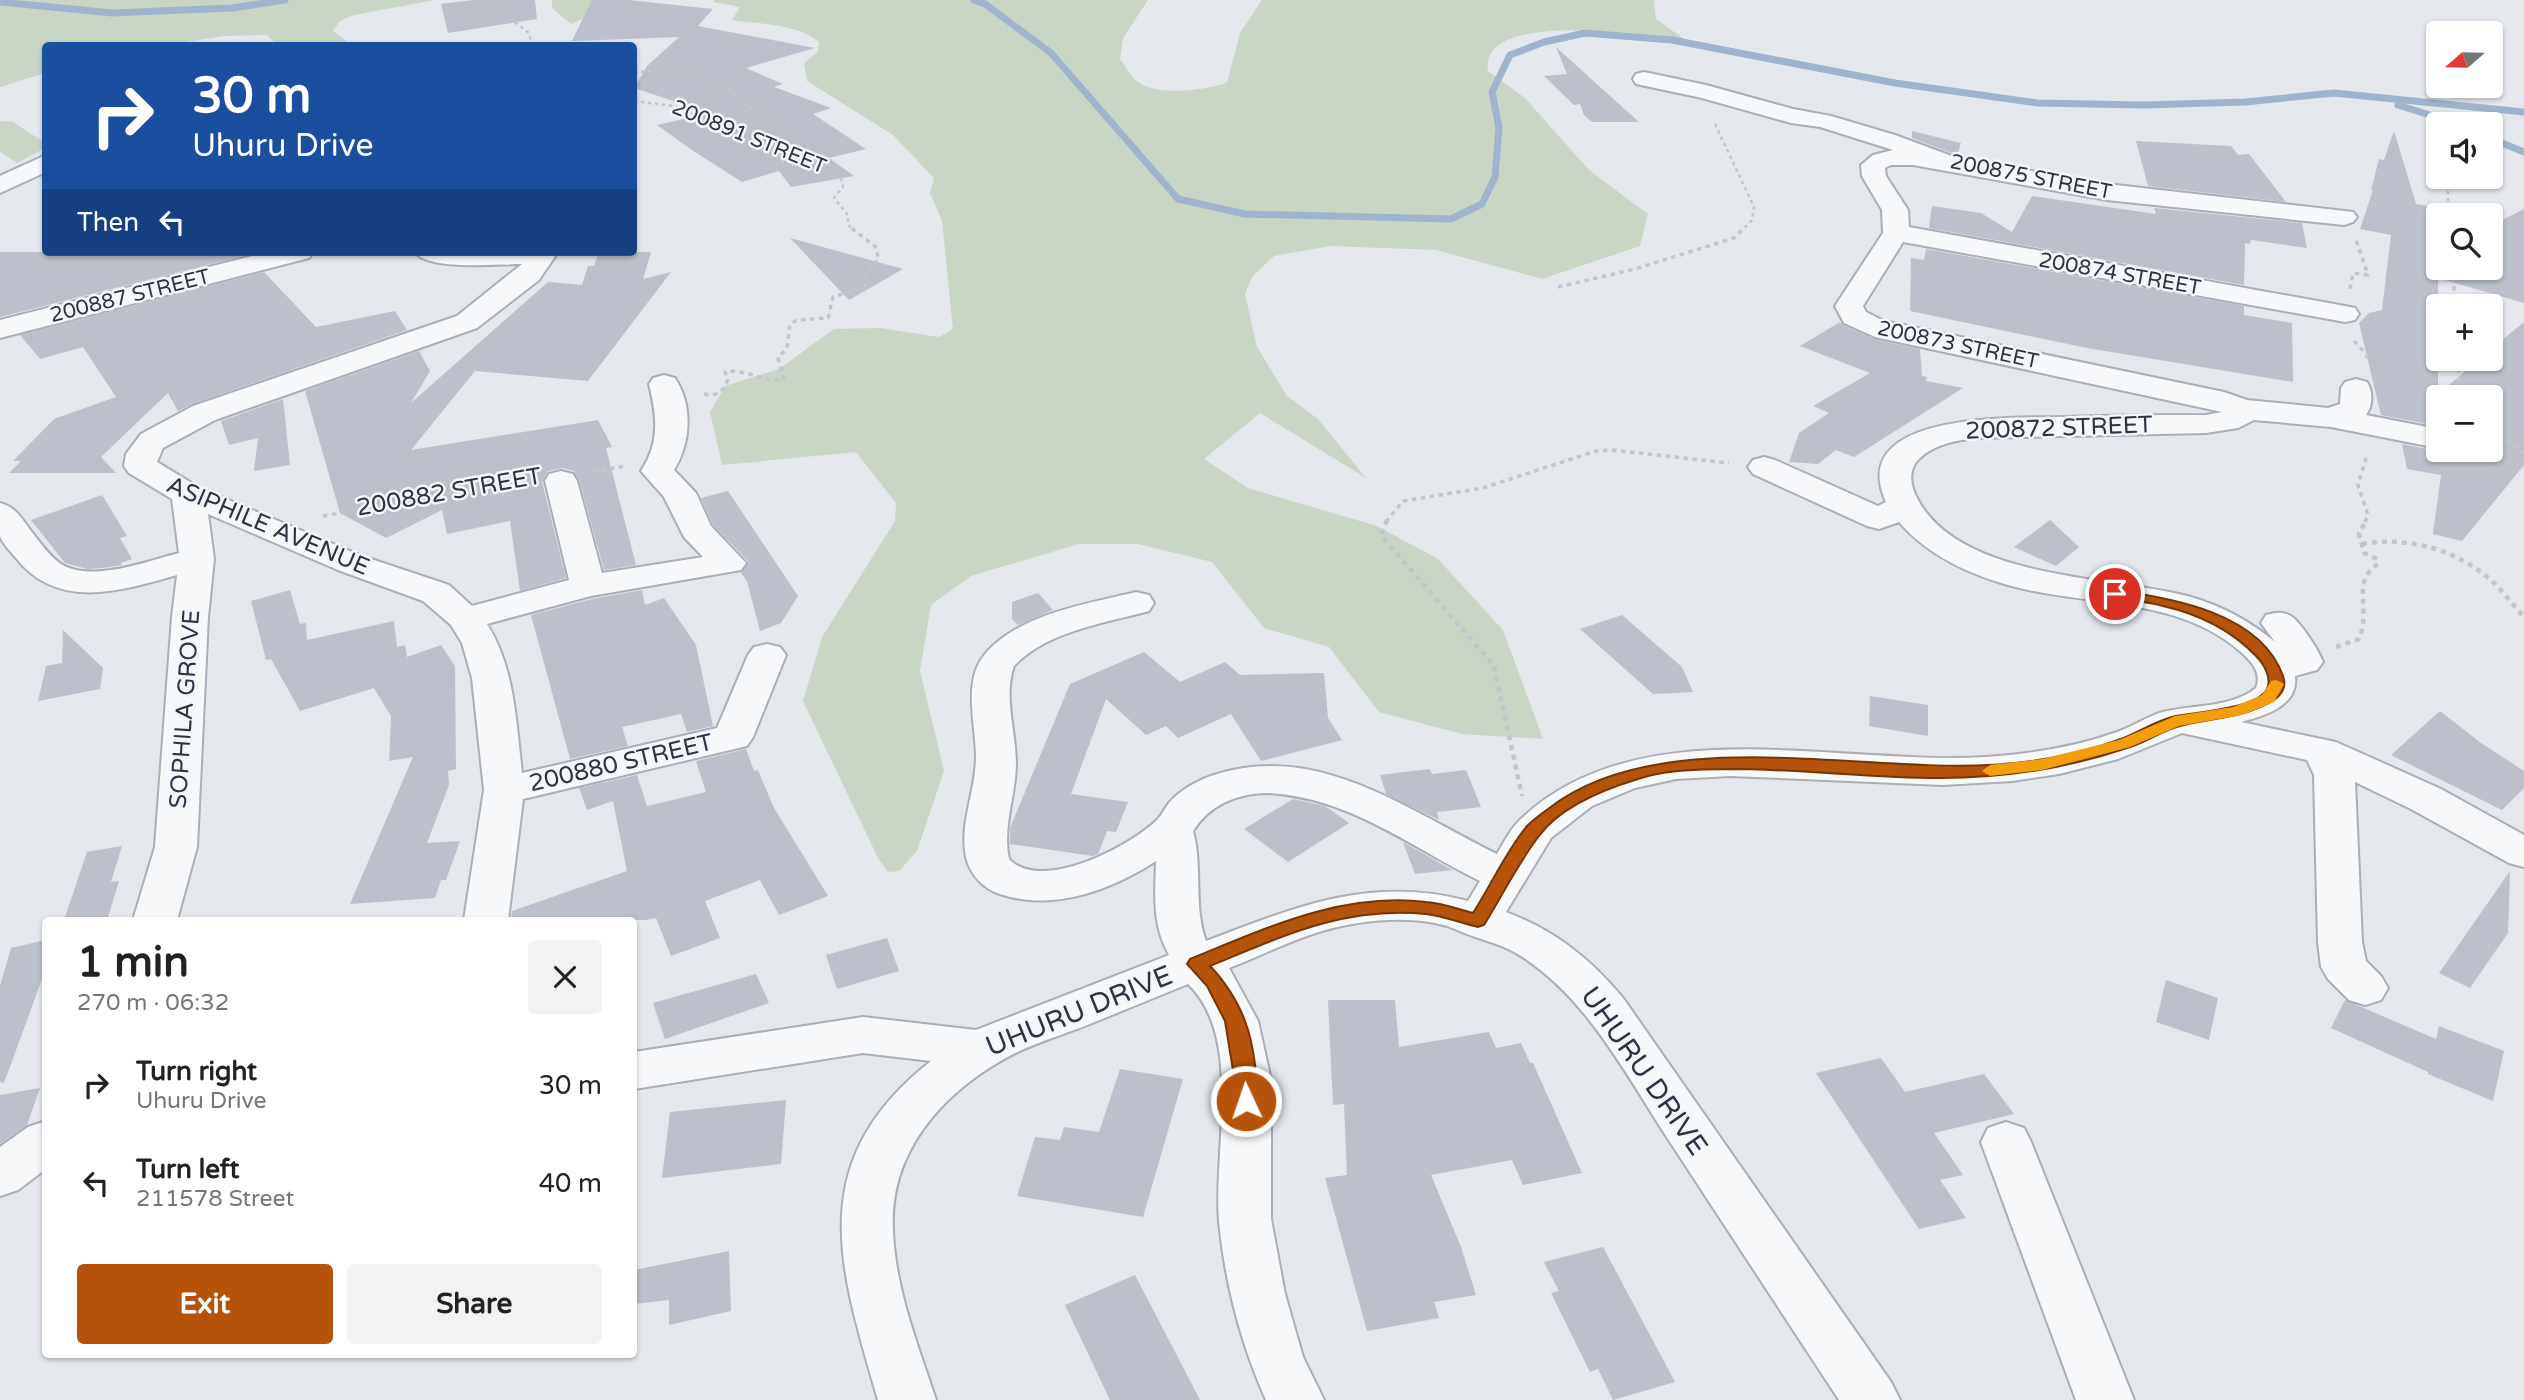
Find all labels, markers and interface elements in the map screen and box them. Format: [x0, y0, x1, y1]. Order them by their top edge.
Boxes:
north arrow [2426, 21, 2502, 98]
map controls [2426, 21, 2503, 462]
text: 30 m [192, 67, 311, 126]
icon: right [77, 70, 168, 161]
street label: 200891 STREET [668, 95, 830, 179]
button: sound [2426, 112, 2503, 189]
text: Uhuru Drive [192, 127, 374, 165]
street label: 200875 STREET [1948, 149, 2114, 205]
icon: left [153, 203, 191, 241]
button: search [2426, 203, 2503, 280]
text: Then [77, 207, 139, 238]
street label: 200874 STREET [2037, 247, 2203, 301]
street label: 200887 STREET [47, 264, 213, 328]
button: + [2426, 294, 2503, 371]
street label: 200873 STREET [1875, 316, 2041, 374]
button: − [2426, 385, 2503, 462]
street label: 200872 STREET [1965, 410, 2154, 446]
street label: 200882 STREET [354, 461, 544, 523]
street label: ASIPHILE AVENUE [162, 470, 374, 582]
pin [2085, 564, 2145, 624]
icon: arrive [2096, 575, 2134, 613]
street label: SOPHILA GROVE [164, 609, 206, 809]
street label: 200880 STREET [526, 728, 716, 798]
text: 1 min [77, 937, 189, 988]
button: close [528, 940, 602, 1014]
street label: UHURU DRIVE [981, 958, 1177, 1064]
street label: UHURU DRIVE [1573, 980, 1715, 1162]
text: 270 m · 06:32 [77, 989, 229, 1017]
text: Turn right [136, 1056, 257, 1087]
position arrow [1209, 1064, 1283, 1138]
icon: right [77, 1066, 115, 1104]
text: 30 m [539, 1070, 602, 1101]
text: Uhuru Drive [136, 1087, 267, 1115]
text: Turn left [136, 1154, 239, 1185]
icon: left [77, 1164, 115, 1202]
text: 40 m [539, 1168, 602, 1199]
text: 211578 Street [136, 1185, 294, 1213]
button: Exit [77, 1264, 333, 1344]
button: Share [347, 1264, 602, 1344]

